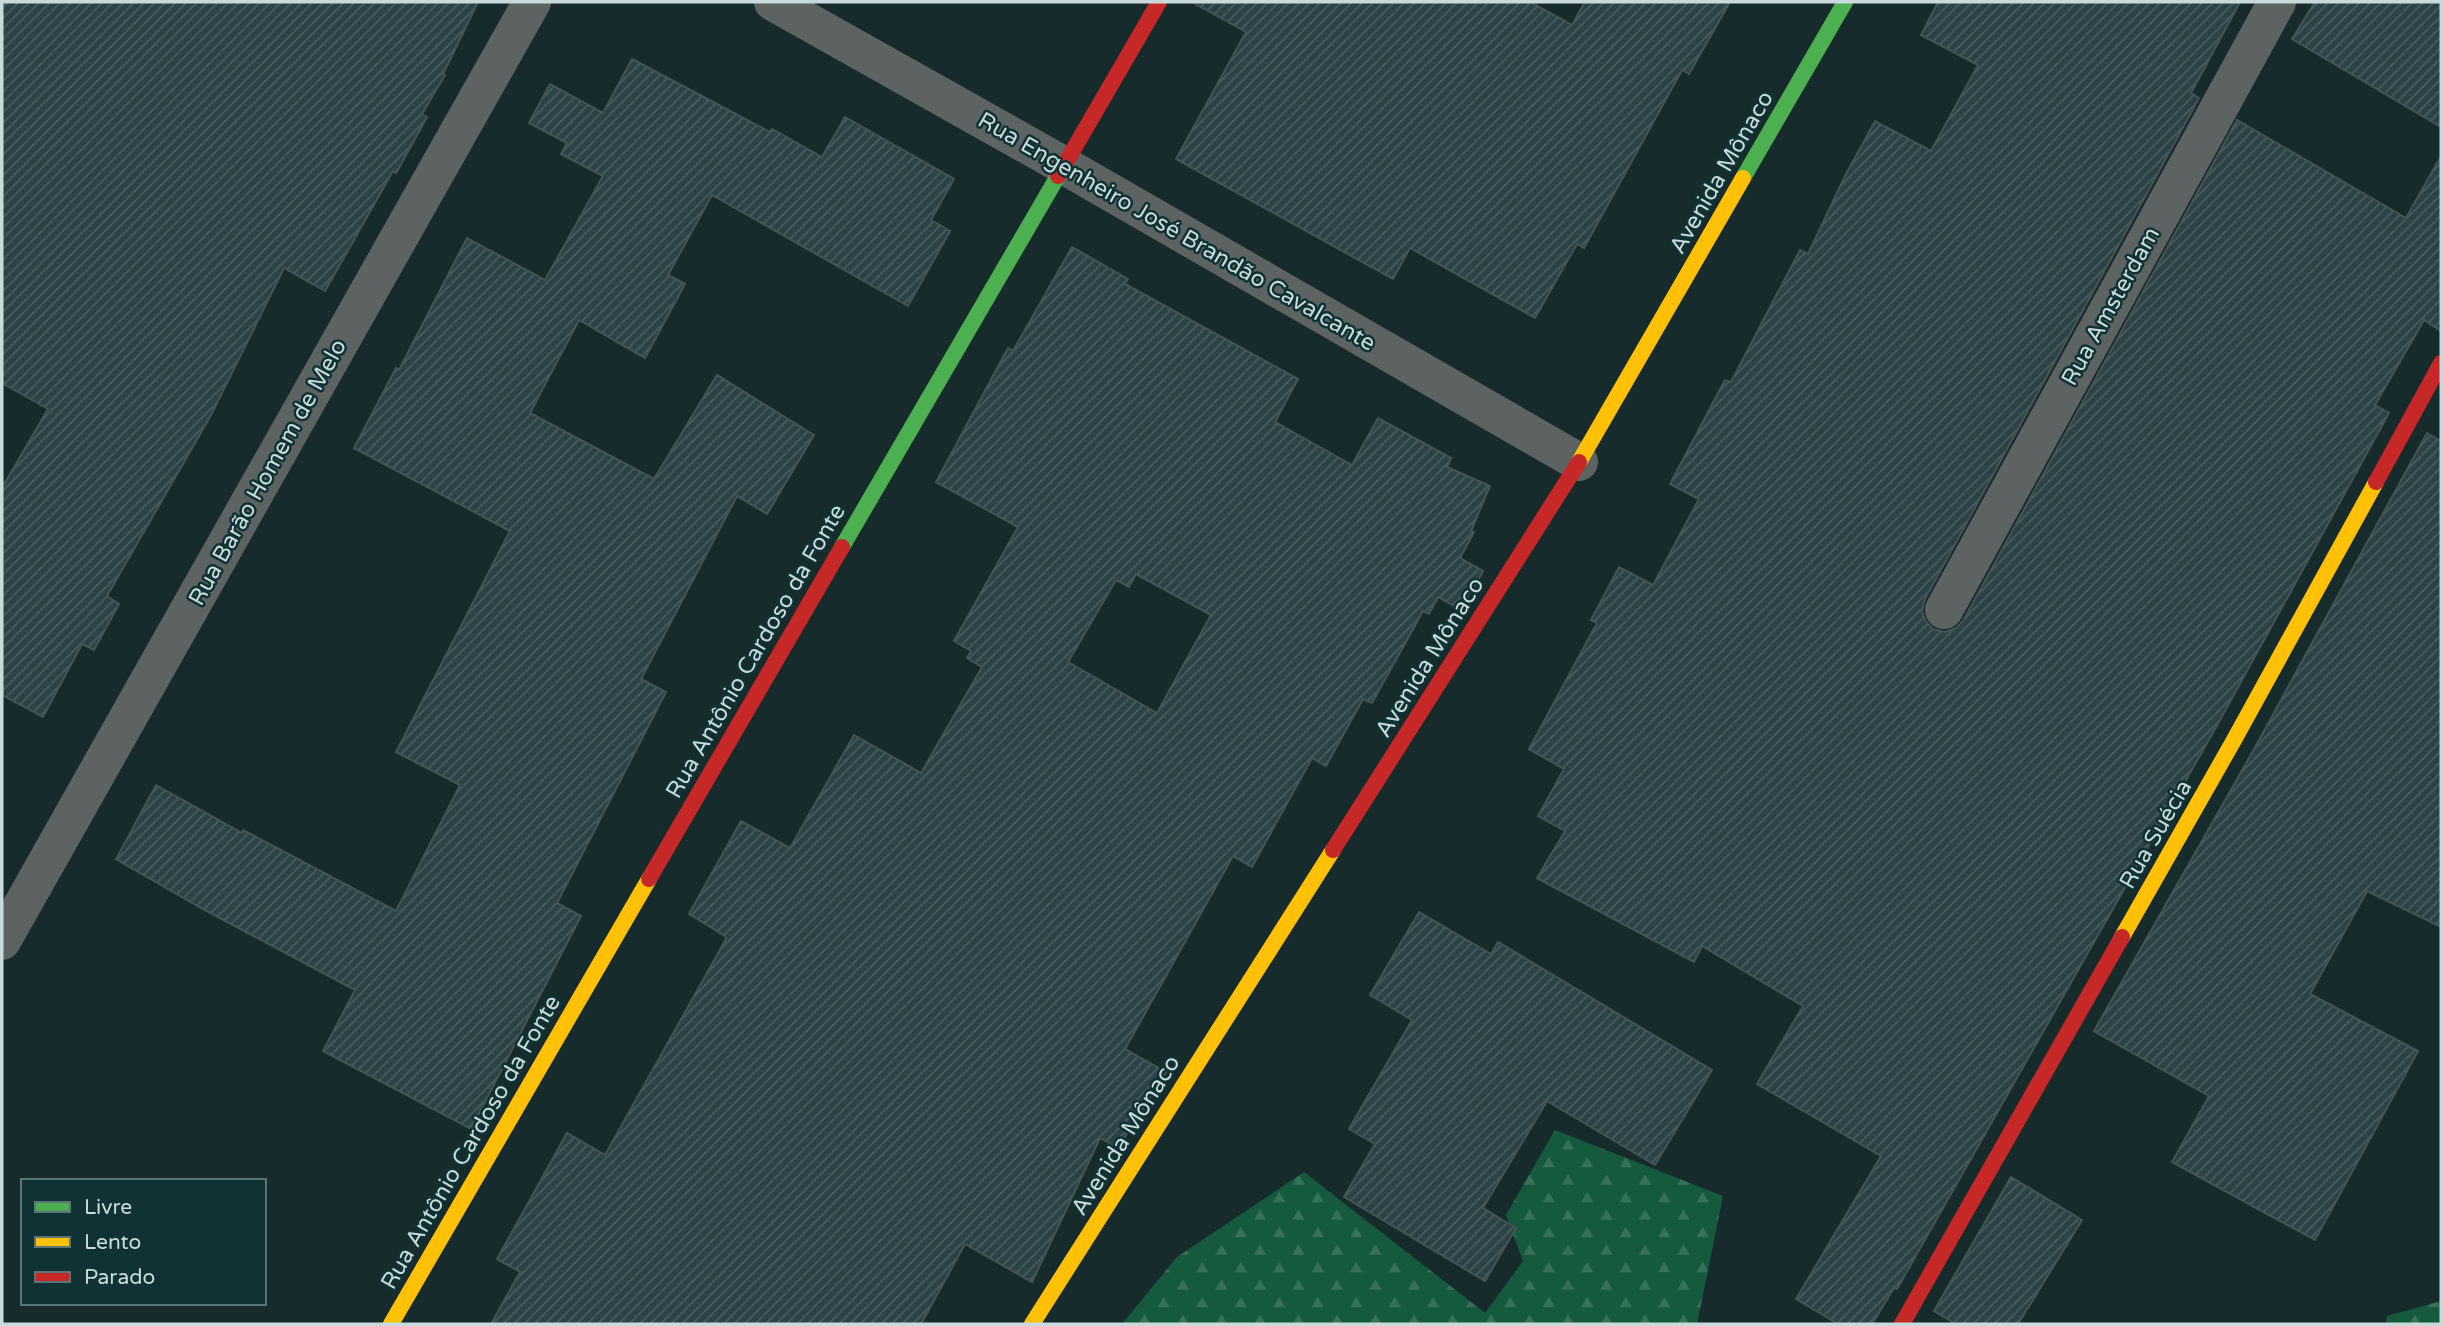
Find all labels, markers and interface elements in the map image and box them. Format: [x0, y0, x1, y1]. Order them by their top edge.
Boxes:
street label: Avenida Mônaco [1664, 86, 1780, 259]
street label: Rua Engenheiro José Brandão Cavalcante [973, 106, 1380, 358]
street label: Rua Amsterdam [2056, 222, 2166, 391]
street label: Rua Barão Homem de Melo [183, 334, 353, 611]
street label: Rua Antônio Cardoso da Fonte [660, 499, 852, 804]
street label: Avenida Mônaco [1369, 572, 1490, 743]
street label: Rua Suécia [2113, 775, 2198, 894]
street label: Rua Antônio Cardoso da Fonte [375, 990, 567, 1295]
street label: Avenida Mônaco [1065, 1050, 1186, 1221]
legend [21, 1179, 266, 1305]
text: Livre [84, 1195, 132, 1220]
text: Lento [84, 1230, 141, 1255]
text: Parado [84, 1265, 155, 1290]

